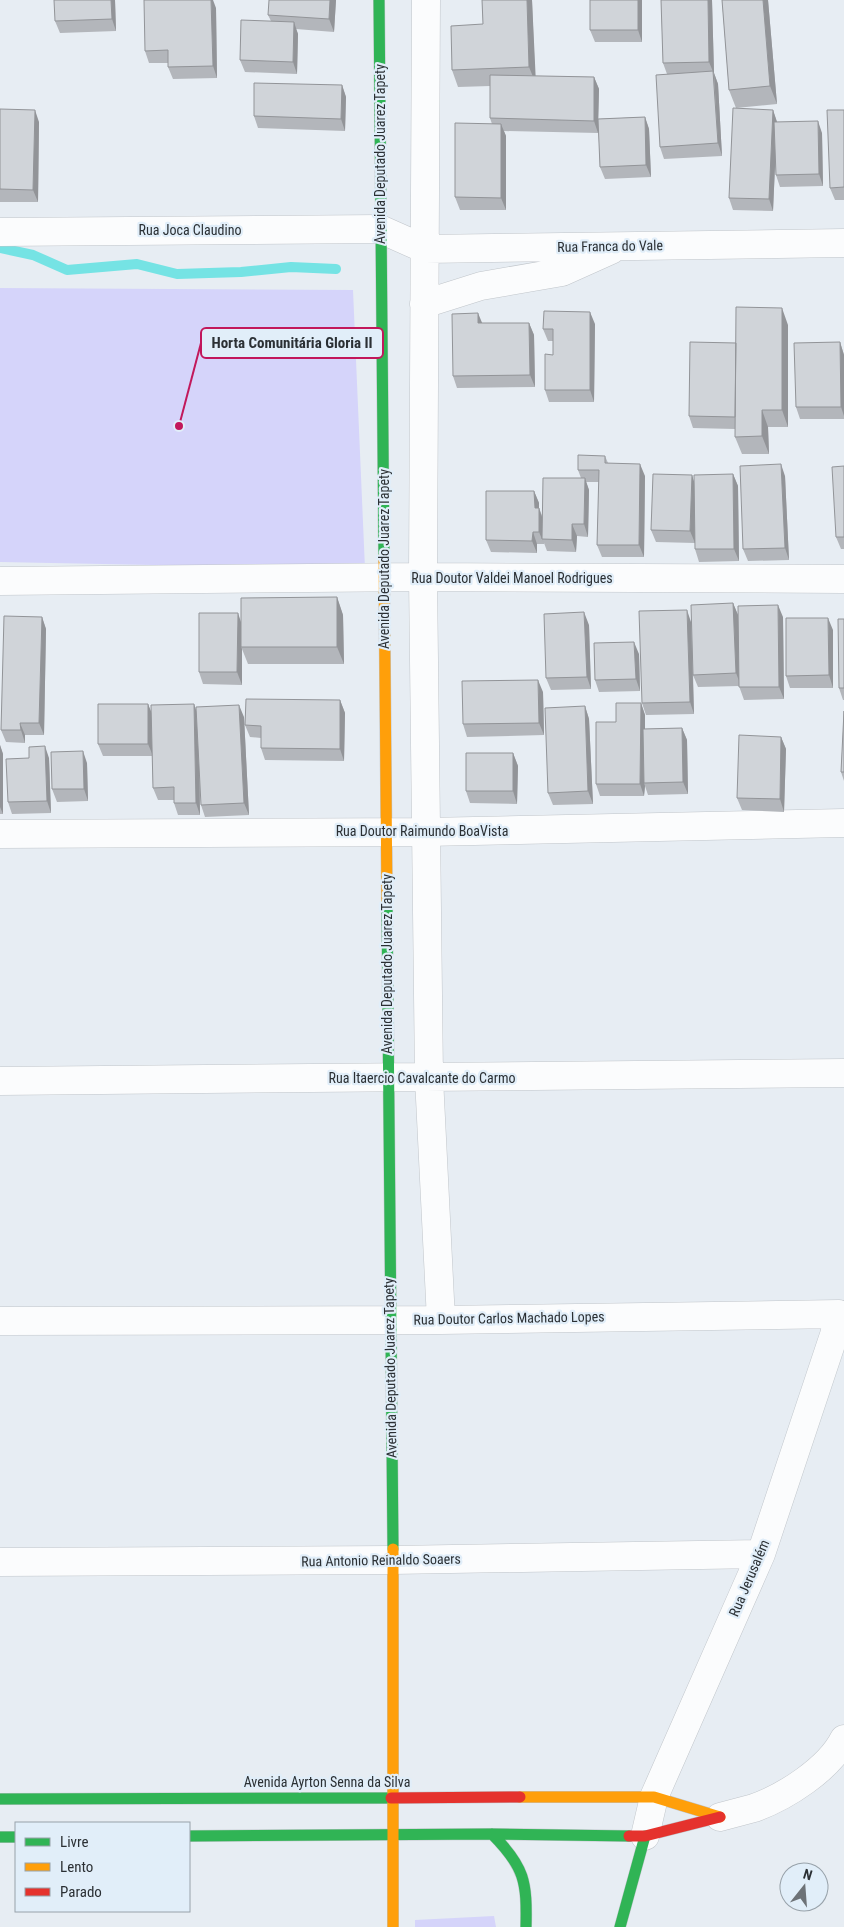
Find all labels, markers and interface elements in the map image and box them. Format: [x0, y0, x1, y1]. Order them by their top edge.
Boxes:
street label: Avenida Deputado Juarez Tapety [372, 64, 388, 244]
street label: Rua Joca Claudino [139, 222, 241, 238]
street label: Rua Franca do Vale [557, 237, 663, 255]
callout: Horta Comunitária Gloria II [201, 328, 383, 358]
text: Horta Comunitária Gloria II [211, 334, 373, 352]
street label: Avenida Deputado Juarez Tapety [376, 469, 392, 649]
street label: Rua Doutor Valdei Manoel Rodrigues [411, 570, 613, 586]
street label: Rua Doutor Raimundo BoaVista [336, 823, 508, 839]
street label: Avenida Deputado Juarez Tapety [379, 874, 395, 1054]
street label: Rua Itaercio Cavalcante do Carmo [329, 1070, 515, 1086]
street label: Avenida Deputado Juarez Tapety [380, 1278, 400, 1458]
street label: Rua Doutor Carlos Machado Lopes [413, 1308, 605, 1328]
street label: Rua Jerusalém [726, 1537, 772, 1619]
street label: Rua Antonio Reinaldo Soaers [301, 1551, 461, 1569]
street label: Avenida Ayrton Senna da Silva [244, 1774, 410, 1790]
legend [15, 1822, 190, 1912]
text: Livre [60, 1833, 88, 1851]
text: Lento [60, 1858, 93, 1876]
north arrow [779, 1862, 829, 1912]
text: N [801, 1866, 814, 1883]
text: Parado [60, 1883, 102, 1901]

